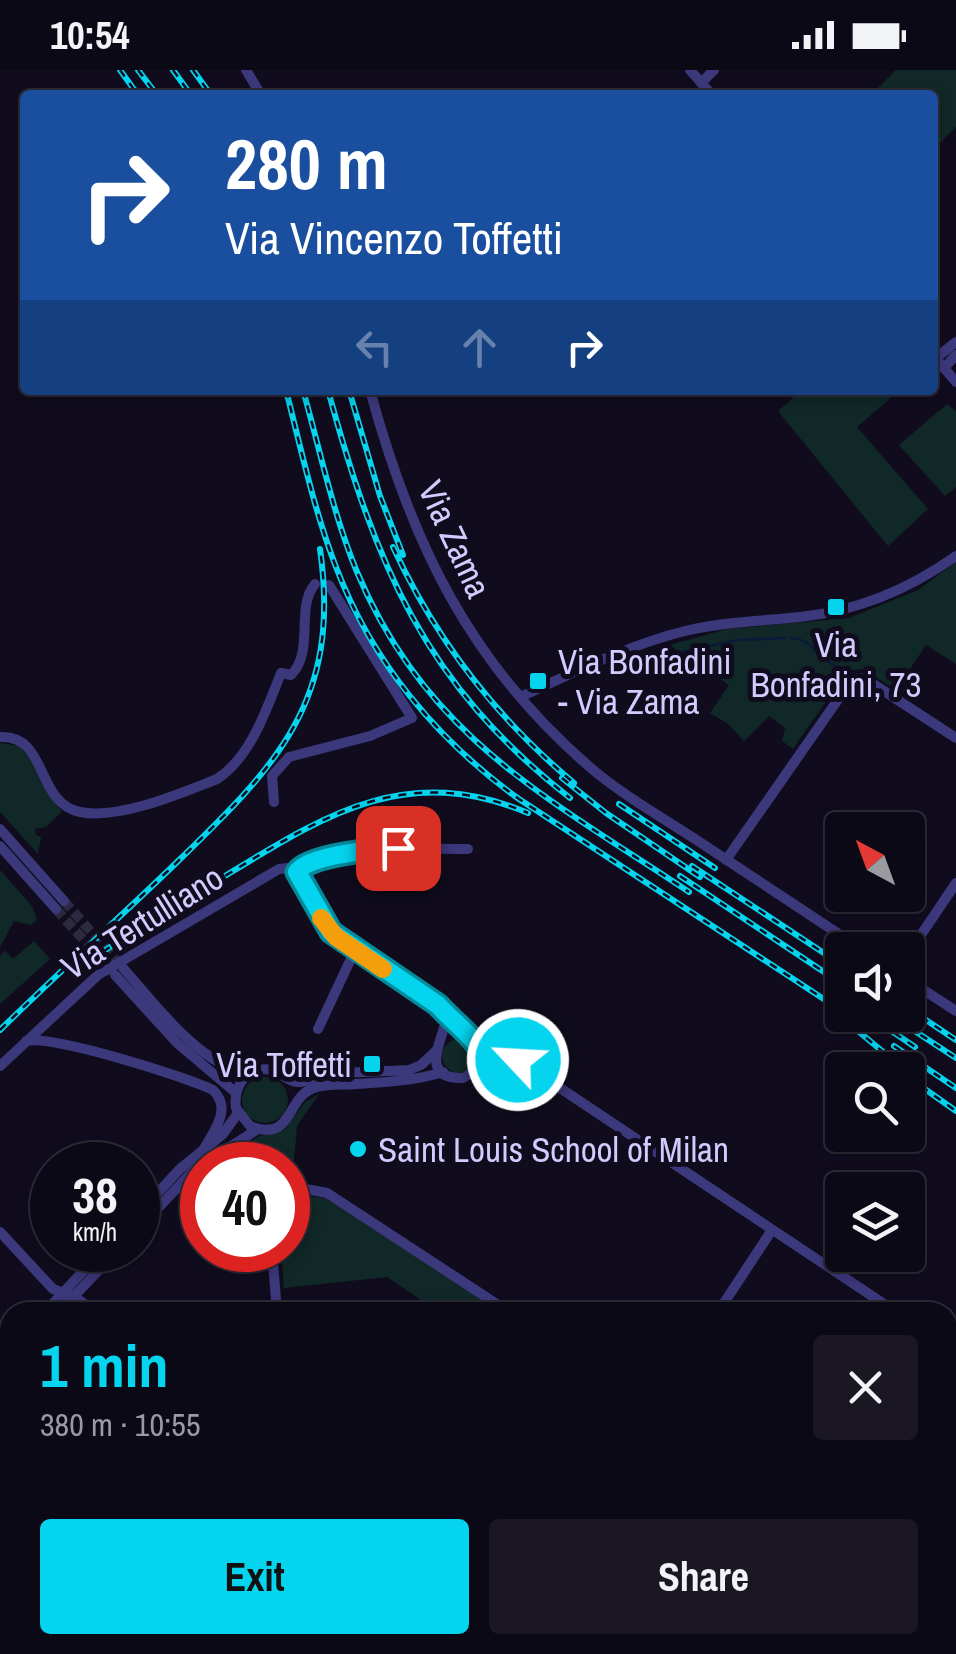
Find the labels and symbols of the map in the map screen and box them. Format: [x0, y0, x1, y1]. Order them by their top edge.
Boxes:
street label: Via Zama [408, 473, 503, 605]
marker: Via Bonfadini, 73 [825, 596, 847, 618]
place label: Via Bonfadini, 73 [751, 621, 921, 708]
place label: Via Bonfadini - Via Zama [558, 638, 731, 725]
marker: Via Bonfadini - Via Zama [527, 670, 549, 692]
pin [356, 806, 441, 891]
north arrow [825, 812, 925, 912]
street label: Via Tertulliano [52, 854, 232, 990]
position arrow [466, 1008, 570, 1112]
place label: Via Toffetti [216, 1041, 352, 1088]
marker: Via Toffetti [361, 1053, 383, 1075]
place label: Saint Louis School of Milan [378, 1126, 729, 1173]
marker: Saint Louis School of Milan [347, 1138, 369, 1160]
speed limit sign: 40 [180, 1142, 310, 1272]

